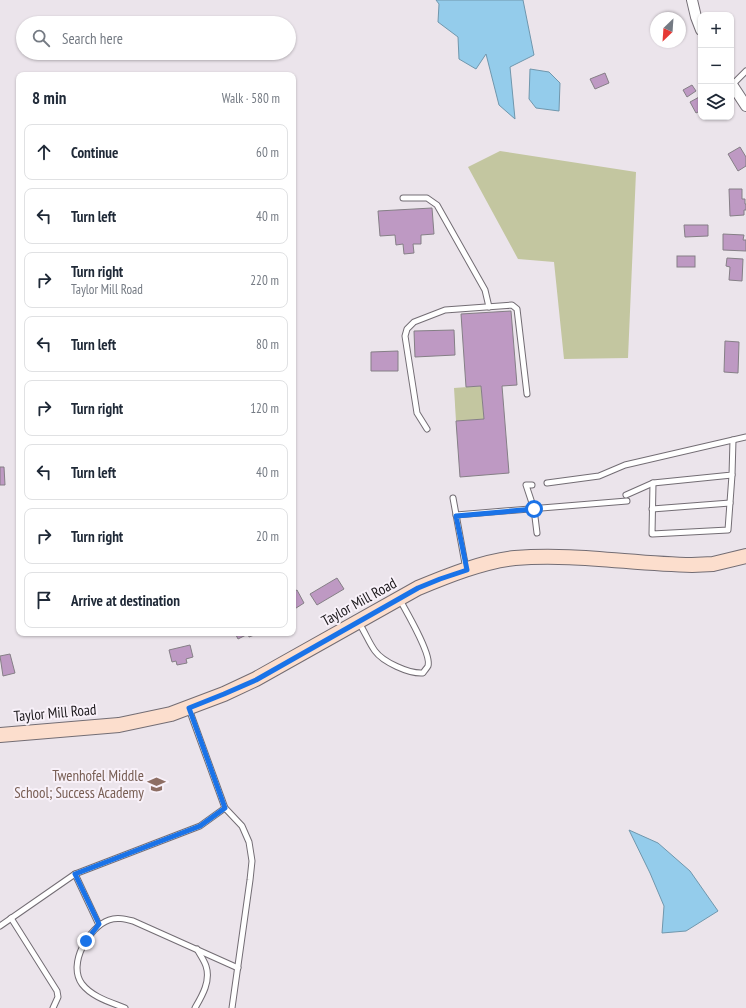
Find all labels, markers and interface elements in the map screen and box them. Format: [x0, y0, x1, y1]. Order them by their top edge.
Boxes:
north arrow [650, 12, 686, 48]
map controls [698, 12, 734, 120]
button: + [698, 12, 734, 48]
search box [16, 16, 296, 60]
icon: search [30, 27, 52, 49]
text: Search here [62, 29, 123, 48]
button: − [698, 48, 734, 84]
button: layers [698, 84, 734, 120]
text: 8 min [32, 87, 66, 109]
text: Walk · 580 m [222, 90, 280, 107]
icon: ahead [33, 141, 55, 163]
text: Continue [71, 143, 118, 162]
text: 60 m [256, 144, 279, 161]
icon: left [33, 205, 55, 227]
text: Turn left [71, 207, 116, 226]
text: 40 m [256, 208, 279, 225]
text: Turn right [71, 262, 123, 281]
icon: right [33, 269, 55, 291]
text: 220 m [250, 272, 279, 289]
text: Taylor Mill Road [71, 281, 143, 298]
icon: left [33, 333, 55, 355]
text: Turn left [71, 335, 116, 354]
text: 80 m [256, 336, 279, 353]
icon: right [33, 397, 55, 419]
text: Turn right [71, 399, 123, 418]
text: 120 m [250, 400, 279, 417]
icon: left [33, 461, 55, 483]
text: Turn left [71, 463, 116, 482]
text: 40 m [256, 464, 279, 481]
route start [525, 500, 543, 518]
icon: right [33, 525, 55, 547]
text: Turn right [71, 527, 123, 546]
text: 20 m [256, 528, 279, 545]
street label: Taylor Mill Road [318, 573, 400, 630]
icon: arrive [33, 589, 55, 611]
text: Arrive at destination [71, 591, 180, 610]
street label: Taylor Mill Road [13, 699, 97, 726]
place label: Twenhofel Middle School; Success Academy [14, 766, 144, 802]
school or university icon: Twenhofel Middle School; Success Academy [147, 775, 167, 795]
route end [77, 932, 95, 950]

